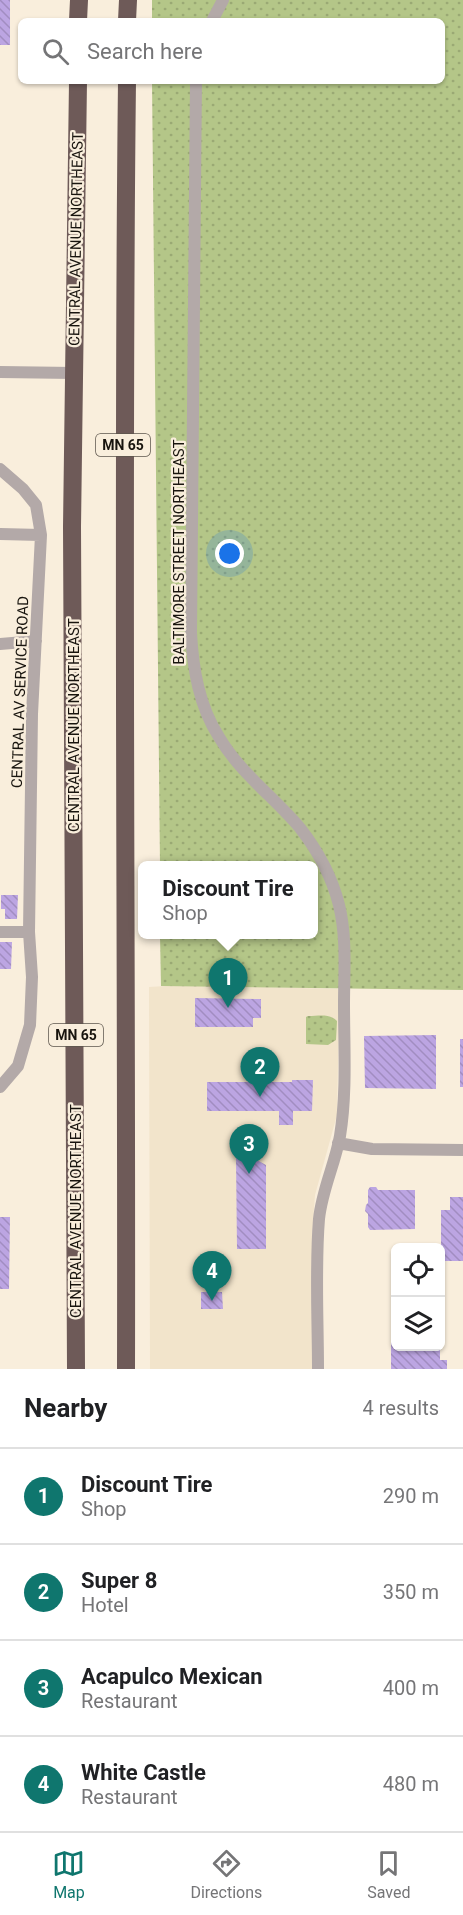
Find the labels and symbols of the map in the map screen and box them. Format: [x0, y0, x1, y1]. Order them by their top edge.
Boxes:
street label: CENTRAL AVENUE NORTHEAST [65, 132, 87, 346]
road number: MN 65 [96, 434, 150, 456]
street label: BALTIMORE STREET NORTHEAST [170, 439, 188, 665]
your location [215, 539, 244, 568]
street label: CENTRAL AV SERVICE ROAD [8, 596, 32, 788]
street label: CENTRAL AVENUE NORTHEAST [65, 618, 83, 832]
pin: 1 [208, 958, 248, 1008]
road number: MN 65 [49, 1024, 103, 1046]
pin: 2 [240, 1048, 280, 1097]
street label: CENTRAL AVENUE NORTHEAST [67, 1104, 85, 1318]
pin: 3 [230, 1124, 268, 1174]
pin: 4 [192, 1252, 232, 1301]

